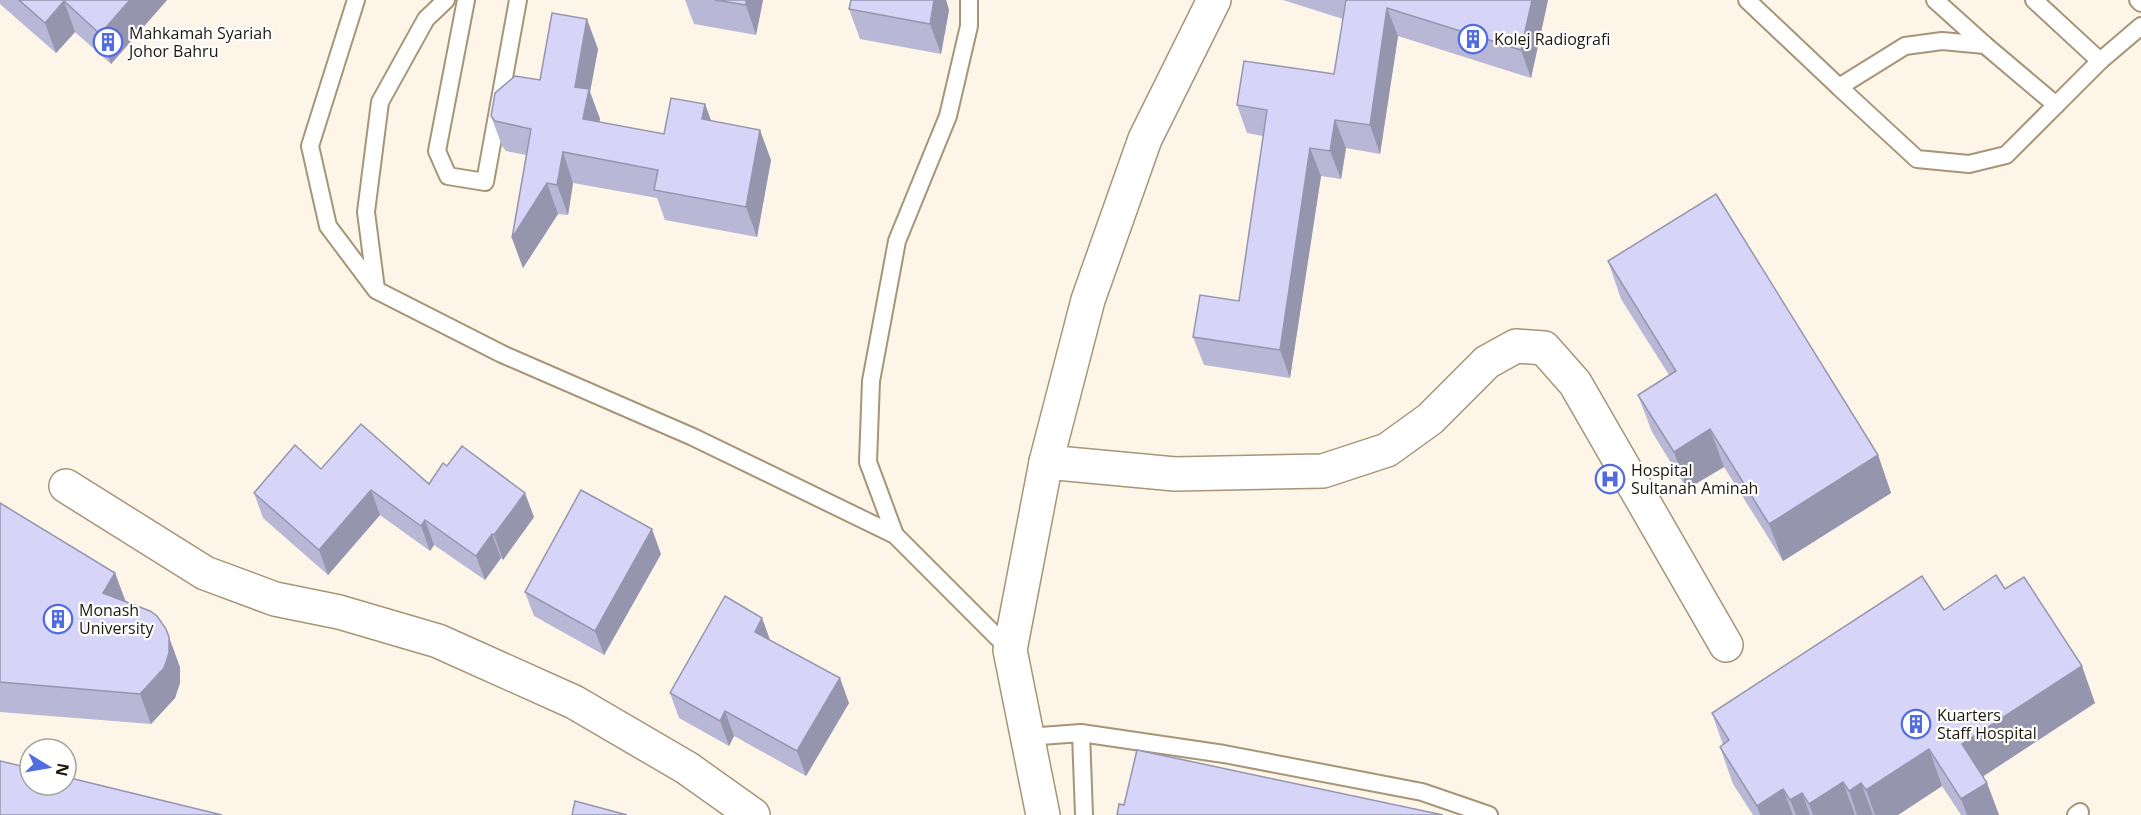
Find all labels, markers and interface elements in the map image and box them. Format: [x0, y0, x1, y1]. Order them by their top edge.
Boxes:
place label: Mahkamah Syariah Johor Bahru [127, 22, 272, 62]
building icon: Kolej Radiografi [1457, 23, 1489, 55]
building icon: Mahkamah Syariah Johor Bahru [92, 26, 124, 58]
place label: Kolej Radiografi [1494, 28, 1610, 50]
place label: Hospital Sultanah Aminah [1631, 459, 1758, 499]
hospital icon: Hospital Sultanah Aminah [1594, 463, 1626, 495]
place label: Monash University [79, 599, 154, 639]
building icon: Monash University [42, 603, 74, 635]
place label: Kuarters Staff Hospital [1937, 704, 2037, 744]
building icon: Kuarters Staff Hospital [1900, 708, 1932, 740]
north arrow [18, 737, 78, 797]
text: N [51, 761, 75, 778]

